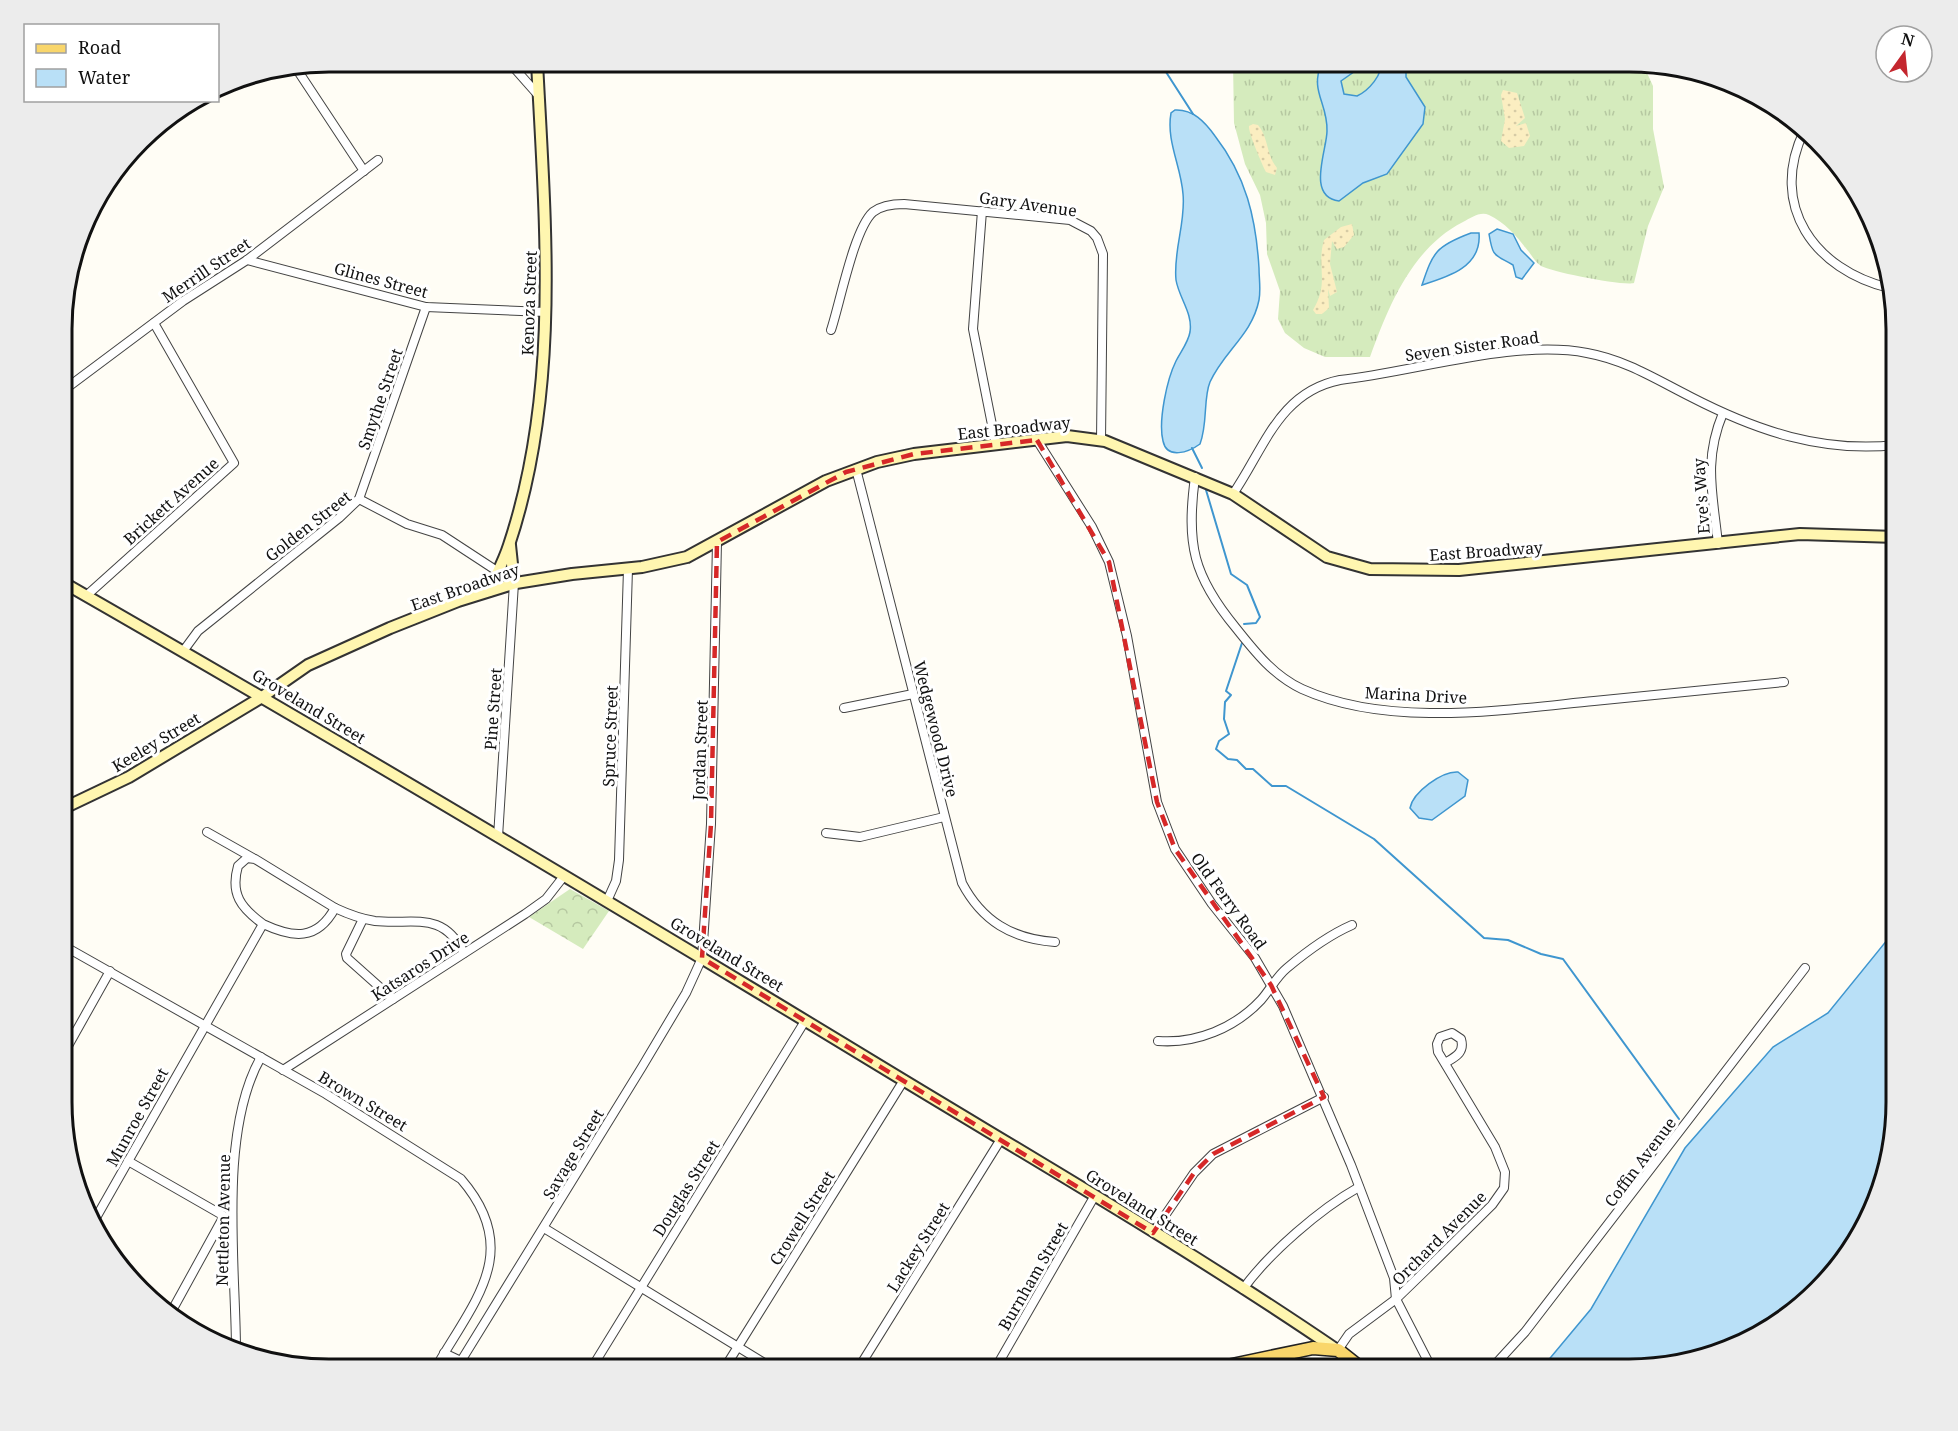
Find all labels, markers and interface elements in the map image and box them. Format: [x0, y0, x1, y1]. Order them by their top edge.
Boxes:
legend [24, 24, 219, 102]
north arrow [1874, 24, 1934, 84]
text: N [1899, 27, 1917, 52]
text: Road [78, 35, 121, 59]
text: Water [78, 65, 131, 89]
street label: Gary Avenue [978, 186, 1078, 222]
street label: Merrill Street [157, 232, 255, 308]
street label: Kenoza Street [516, 250, 542, 356]
street label: Glines Street [332, 257, 431, 303]
street label: Seven Sister Road [1404, 326, 1541, 366]
street label: Smythe Street [352, 345, 408, 453]
street label: East Broadway [956, 411, 1073, 445]
street label: Brickett Avenue [119, 452, 223, 550]
street label: Eve's Way [1687, 456, 1715, 535]
street label: Golden Street [261, 485, 356, 566]
street label: East Broadway [1429, 536, 1544, 566]
street label: East Broadway [408, 558, 523, 616]
street label: Wedgewood Drive [908, 659, 964, 799]
street label: Groveland Street [248, 663, 370, 749]
street label: Pine Street [479, 667, 507, 751]
street label: Marina Drive [1364, 681, 1468, 709]
street label: Spruce Street [597, 685, 623, 787]
street label: Jordan Street [687, 699, 713, 802]
street label: Keeley Street [108, 707, 205, 777]
street label: Old Ferry Road [1186, 848, 1272, 954]
street label: Groveland Street [666, 911, 788, 997]
street label: Katsaros Drive [367, 926, 473, 1006]
street label: Munroe Street [101, 1063, 173, 1170]
street label: Brown Street [314, 1066, 412, 1136]
street label: Savage Street [537, 1104, 609, 1203]
street label: Coffin Avenue [1599, 1113, 1681, 1211]
street label: Douglas Street [648, 1135, 725, 1240]
street label: Nettleton Avenue [211, 1154, 235, 1286]
street label: Groveland Street [1082, 1164, 1203, 1251]
street label: Crowell Street [764, 1166, 840, 1269]
street label: Orchard Avenue [1387, 1186, 1491, 1290]
street label: Lackey Street [882, 1197, 955, 1296]
street label: Burnham Street [993, 1218, 1073, 1334]

